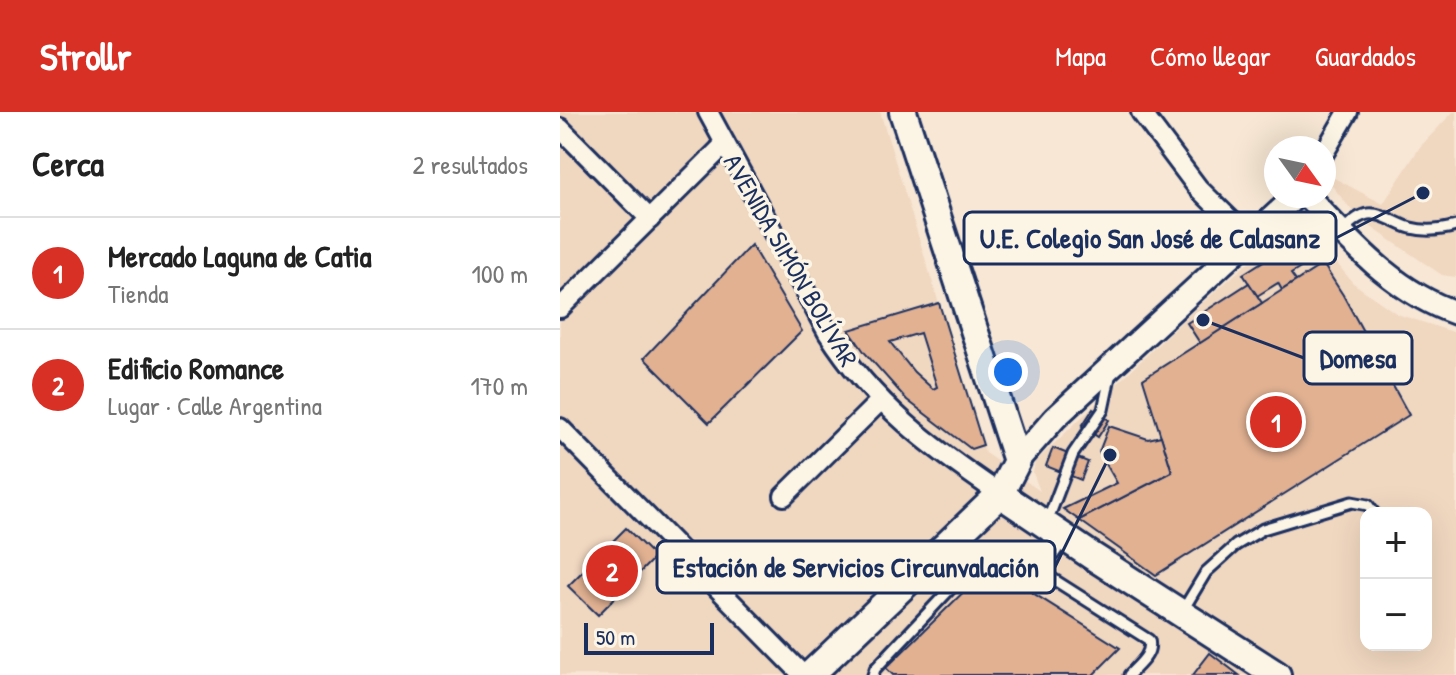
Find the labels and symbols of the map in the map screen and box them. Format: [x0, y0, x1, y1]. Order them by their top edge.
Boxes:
north arrow [1264, 136, 1336, 208]
street label: AVENIDA SIMÓN BOLÍVAR [716, 147, 866, 373]
callout: U.E. Colegio San José de Calasanz [964, 212, 1336, 264]
text: U.E. Colegio San José de Calasanz [980, 219, 1320, 258]
callout: Domesa [1304, 332, 1412, 384]
text: Domesa [1320, 339, 1396, 377]
your location [988, 352, 1028, 392]
pin: 1 [1250, 392, 1302, 452]
pin: 2 [586, 541, 638, 601]
callout: Estación de Servicios Circunvalación [657, 541, 1055, 593]
text: Estación de Servicios Circunvalación [673, 548, 1039, 586]
scale bar [584, 619, 714, 655]

